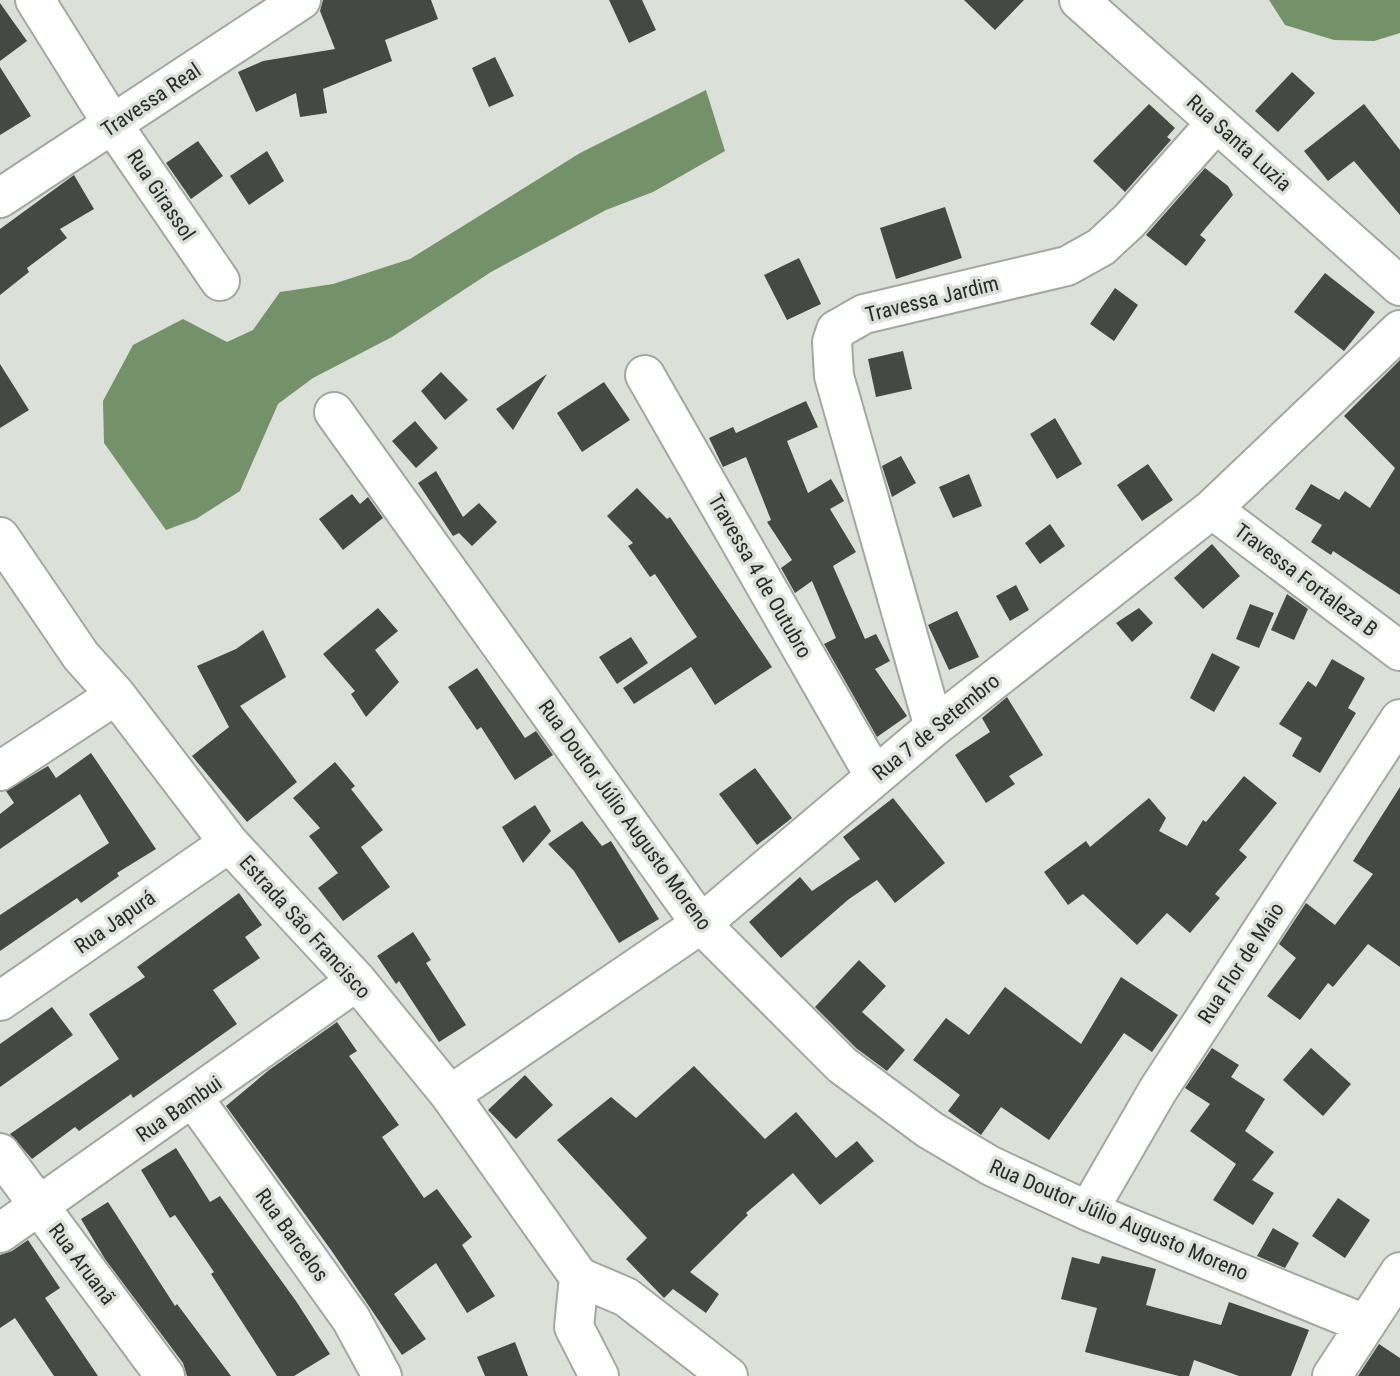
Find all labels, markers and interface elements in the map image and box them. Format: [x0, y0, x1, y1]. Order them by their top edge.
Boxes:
street label: Travessa Real [97, 58, 205, 142]
street label: Rua Santa Luzia [1182, 90, 1296, 196]
street label: Rua Girassol [122, 145, 200, 245]
street label: Travessa Jardim [863, 271, 1001, 327]
street label: Travessa 4 de Outubro [703, 490, 817, 662]
street label: Travessa Fortaleza B [1230, 518, 1382, 642]
street label: Rua 7 de Setembro [868, 669, 1004, 785]
street label: Rua Doutor Júlio Augusto Moreno [533, 695, 717, 935]
street label: Estrada São Francisco [234, 850, 376, 1004]
street label: Rua Japurá [70, 886, 160, 958]
street label: Rua Flor de Maio [1193, 898, 1289, 1028]
street label: Rua Bambui [132, 1071, 226, 1147]
street label: Rua Doutor Júlio Augusto Moreno [986, 1155, 1252, 1285]
street label: Rua Barcelos [250, 1184, 334, 1286]
street label: Rua Aruanã [44, 1219, 120, 1309]

